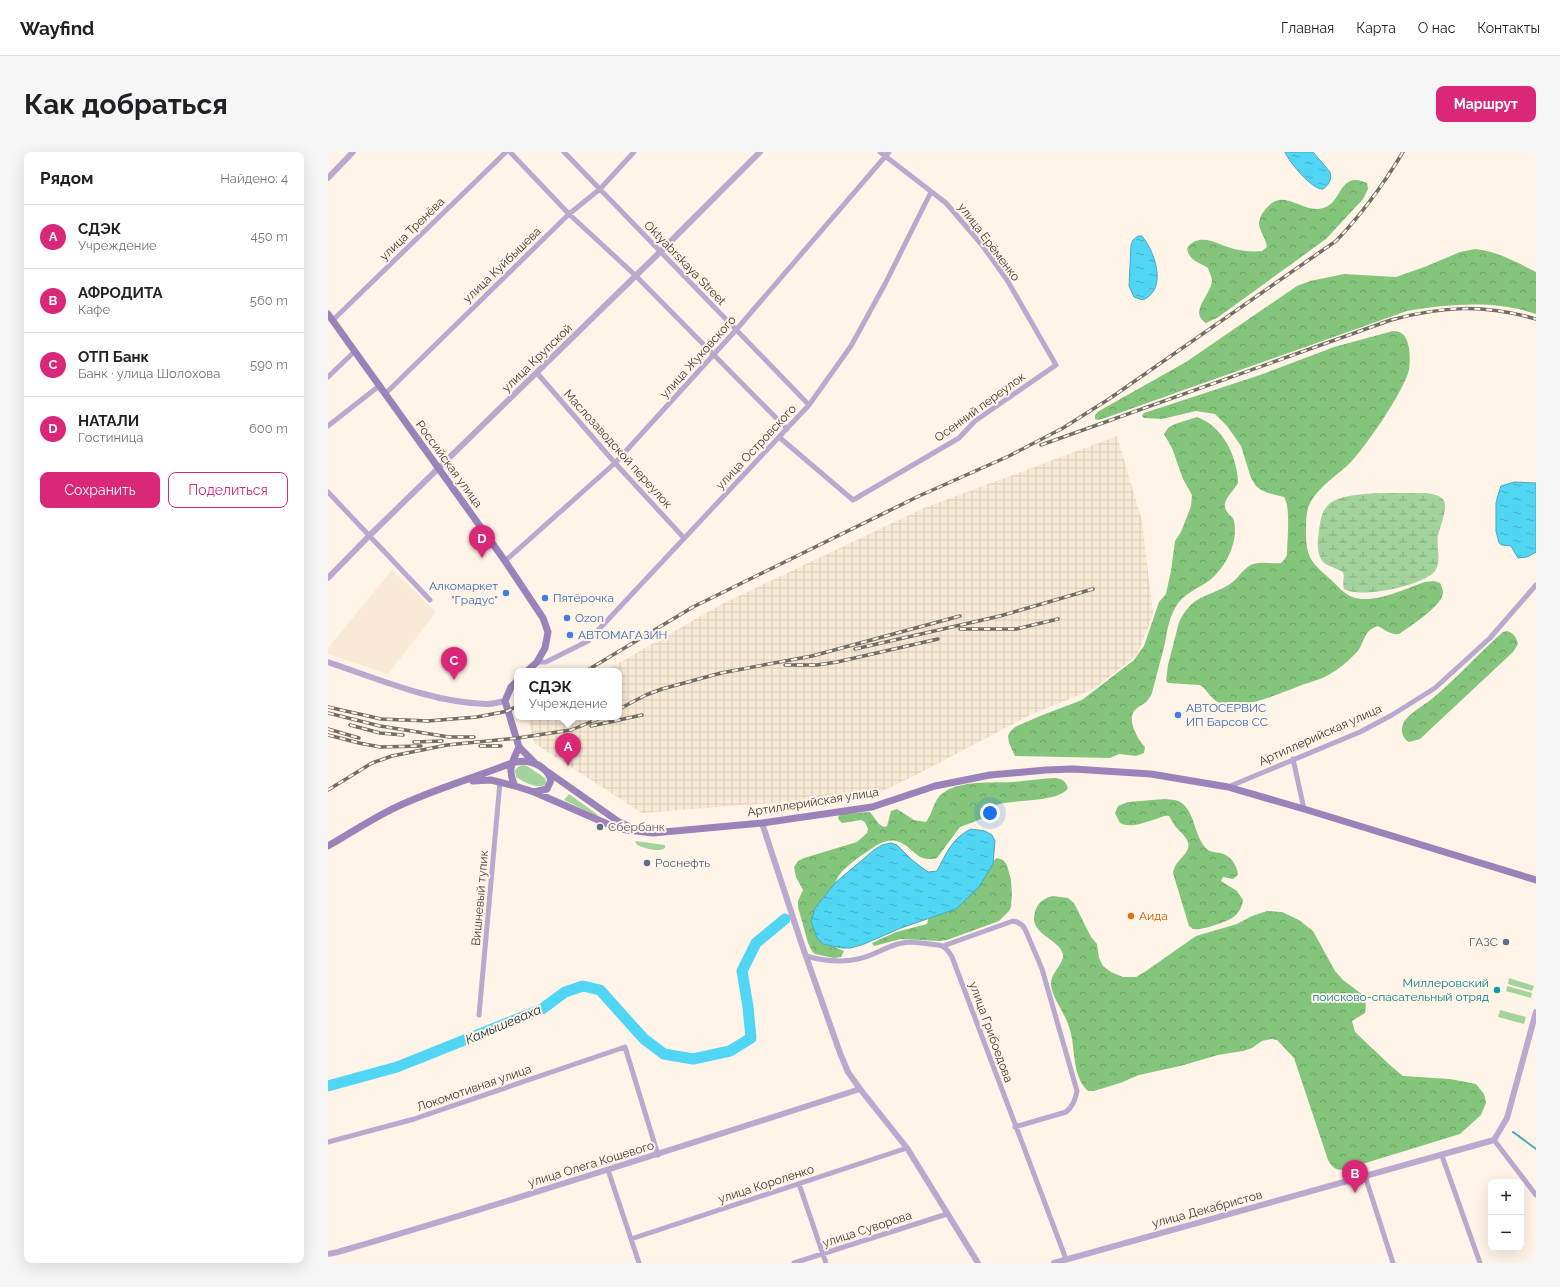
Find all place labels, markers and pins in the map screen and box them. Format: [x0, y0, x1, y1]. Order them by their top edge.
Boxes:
pin: D [469, 525, 495, 558]
place label: Алкомаркет "Градус" [429, 579, 498, 607]
marker: Алкомаркет "Градус" [501, 588, 511, 598]
place label: Пятёрочка [553, 591, 614, 605]
marker: Пятёрочка [540, 593, 550, 603]
place label: Ozon [575, 611, 604, 625]
marker: Ozon [562, 613, 572, 623]
place label: АВТОМАГАЗИН [578, 628, 667, 642]
marker: АВТОМАГАЗИН [565, 630, 575, 640]
pin: C [441, 647, 467, 680]
place label: АВТОСЕРВИС ИП Барсов СС [1186, 701, 1268, 729]
marker: АВТОСЕРВИС ИП Барсов СС [1173, 710, 1183, 720]
pin: A [555, 733, 581, 766]
place label: Сбербанк [608, 820, 665, 834]
marker: Сбербанк [595, 822, 605, 832]
place label: Роснефть [655, 856, 710, 870]
marker: Роснефть [642, 858, 652, 868]
place label: Аида [1139, 909, 1168, 923]
marker: Аида [1126, 911, 1136, 921]
place label: ГАЗС [1469, 935, 1498, 949]
marker: ГАЗС [1501, 937, 1511, 947]
place label: Миллеровский поисково-спасательный отряд [1312, 976, 1489, 1004]
marker: Миллеровский поисково-спасательный отряд [1492, 985, 1502, 995]
pin: B [1342, 1160, 1368, 1193]

